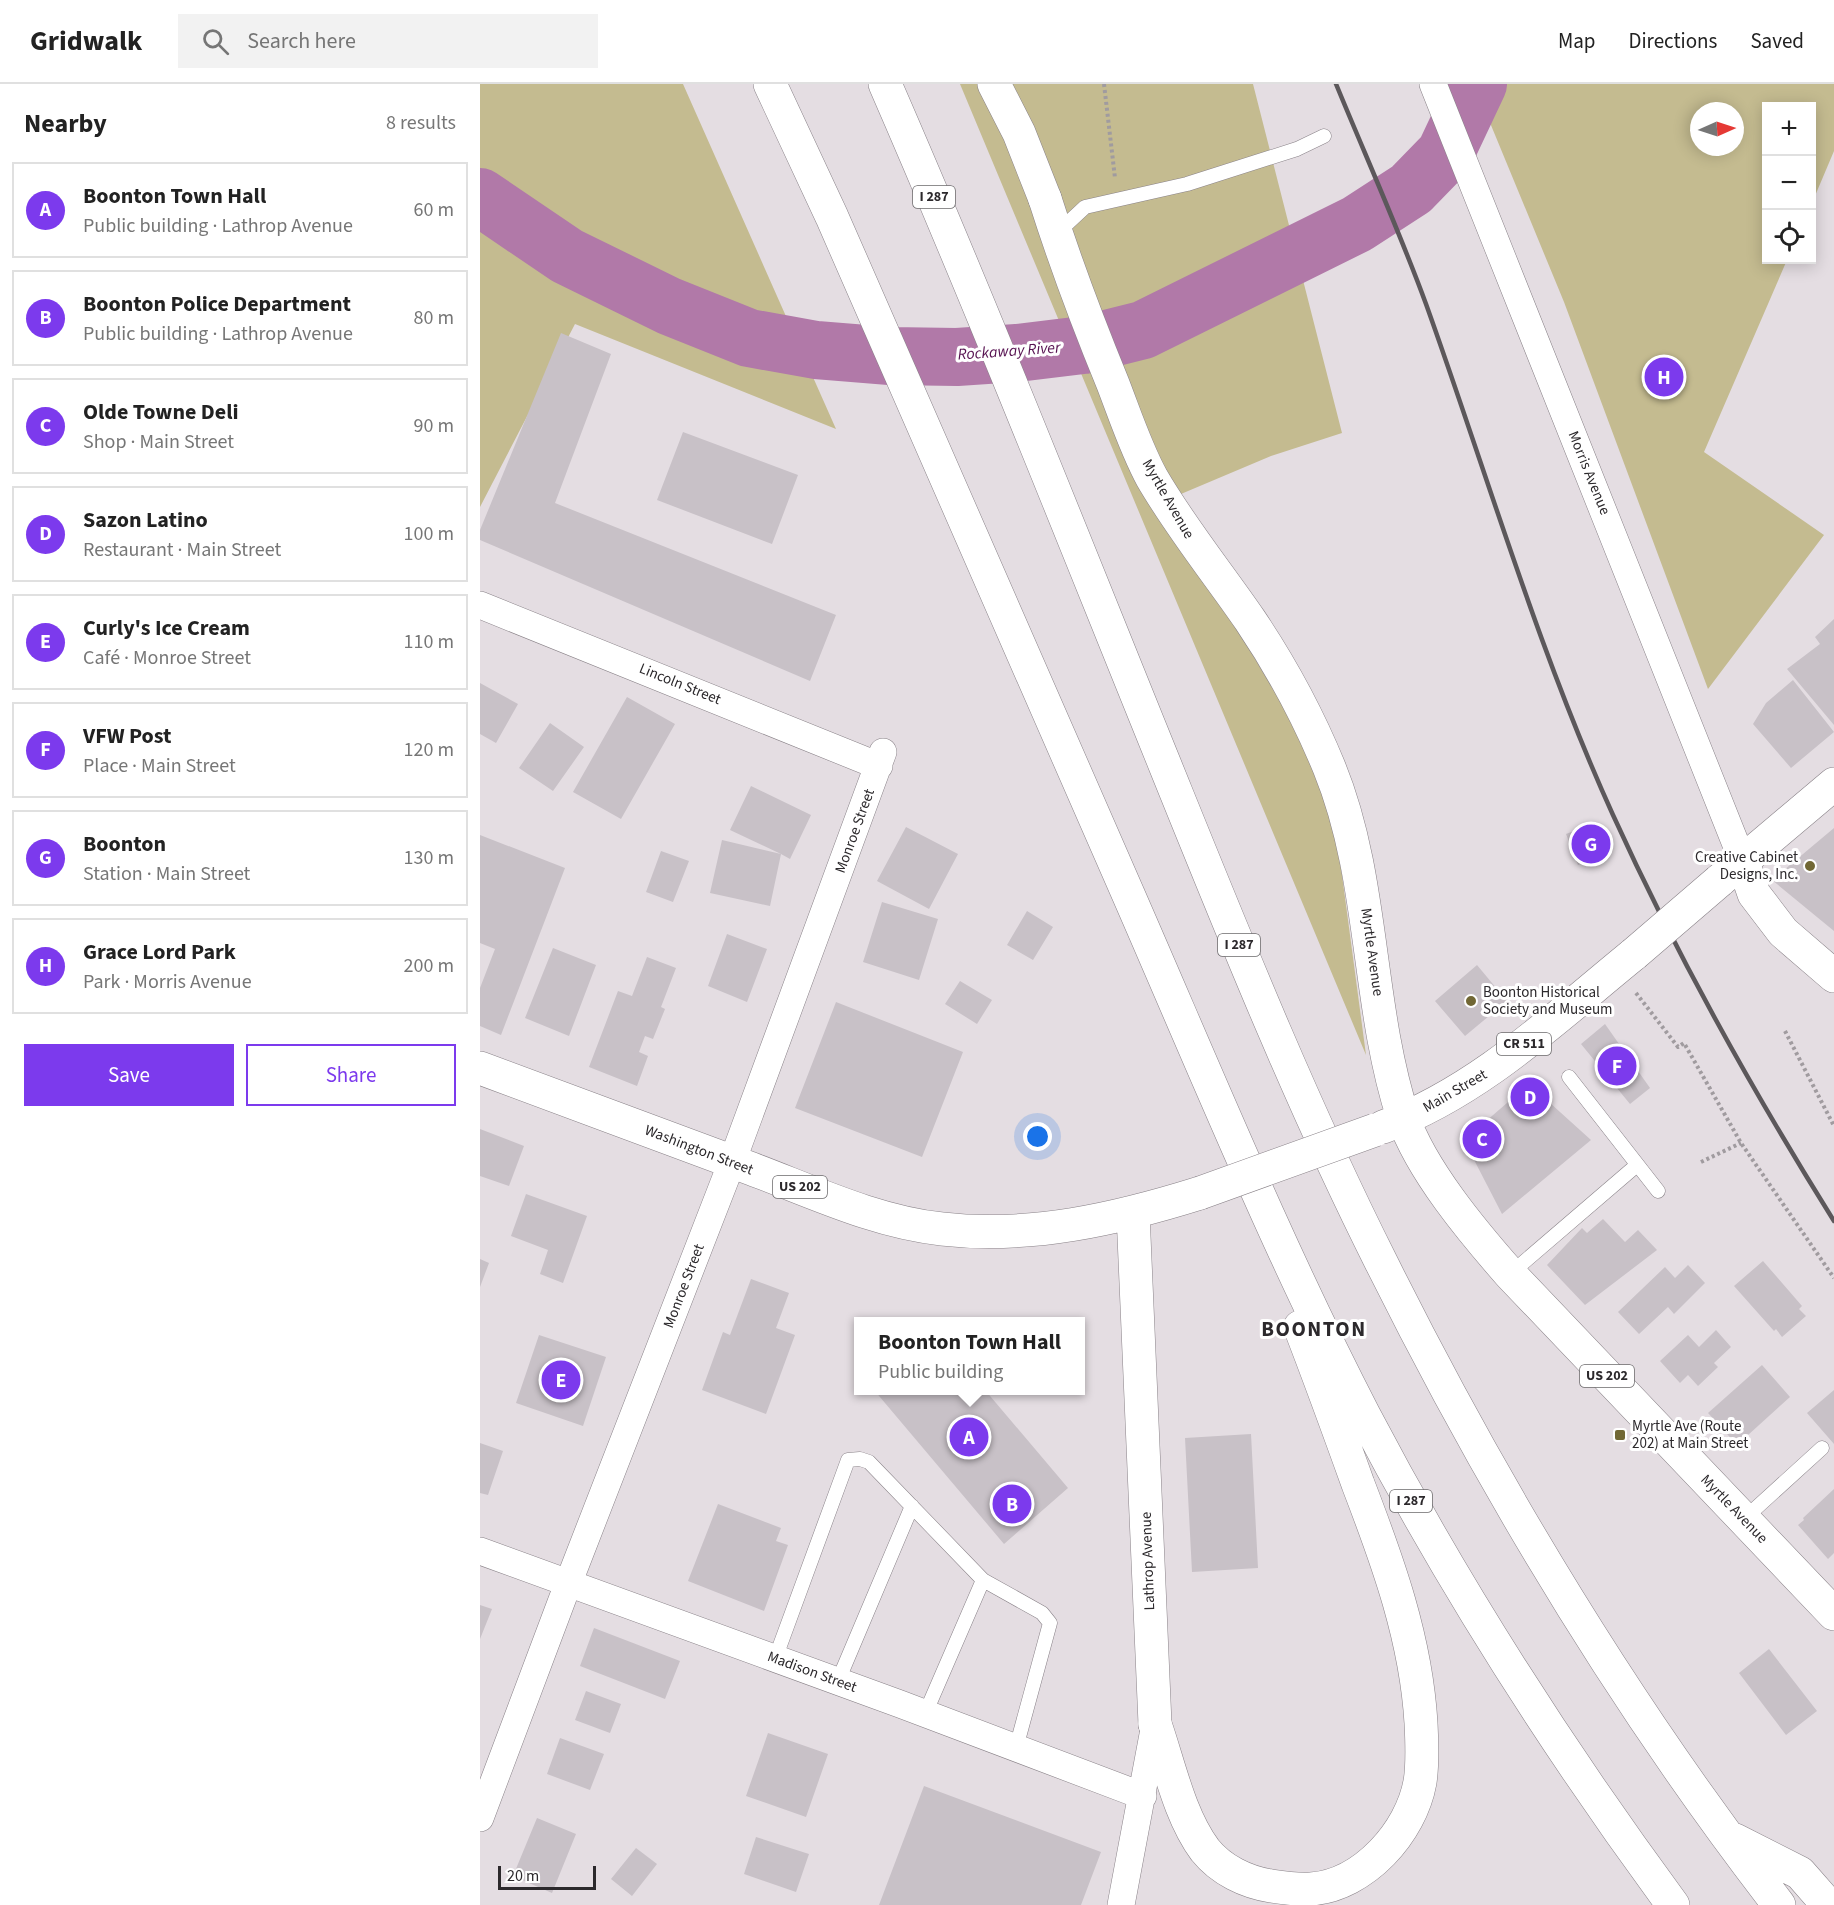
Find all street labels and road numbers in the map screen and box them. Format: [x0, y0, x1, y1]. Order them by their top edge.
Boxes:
road number: I 287 [913, 186, 955, 208]
street label: Morris Avenue [1563, 428, 1615, 518]
street label: Myrtle Avenue [1137, 455, 1199, 543]
street label: Lincoln Street [636, 658, 724, 710]
street label: Monroe Street [830, 786, 880, 876]
street label: Myrtle Avenue [1355, 907, 1389, 997]
road number: I 287 [1218, 934, 1260, 956]
road number: CR 511 [1497, 1033, 1551, 1055]
street label: Main Street [1419, 1064, 1491, 1118]
street label: Washington Street [642, 1120, 756, 1180]
road number: US 202 [773, 1176, 827, 1198]
street label: Monroe Street [658, 1241, 710, 1331]
road number: US 202 [1580, 1365, 1634, 1387]
street label: Myrtle Avenue [1696, 1470, 1772, 1548]
road number: I 287 [1390, 1490, 1432, 1512]
street label: Lathrop Avenue [1136, 1511, 1160, 1611]
street label: Madison Street [764, 1646, 860, 1698]

